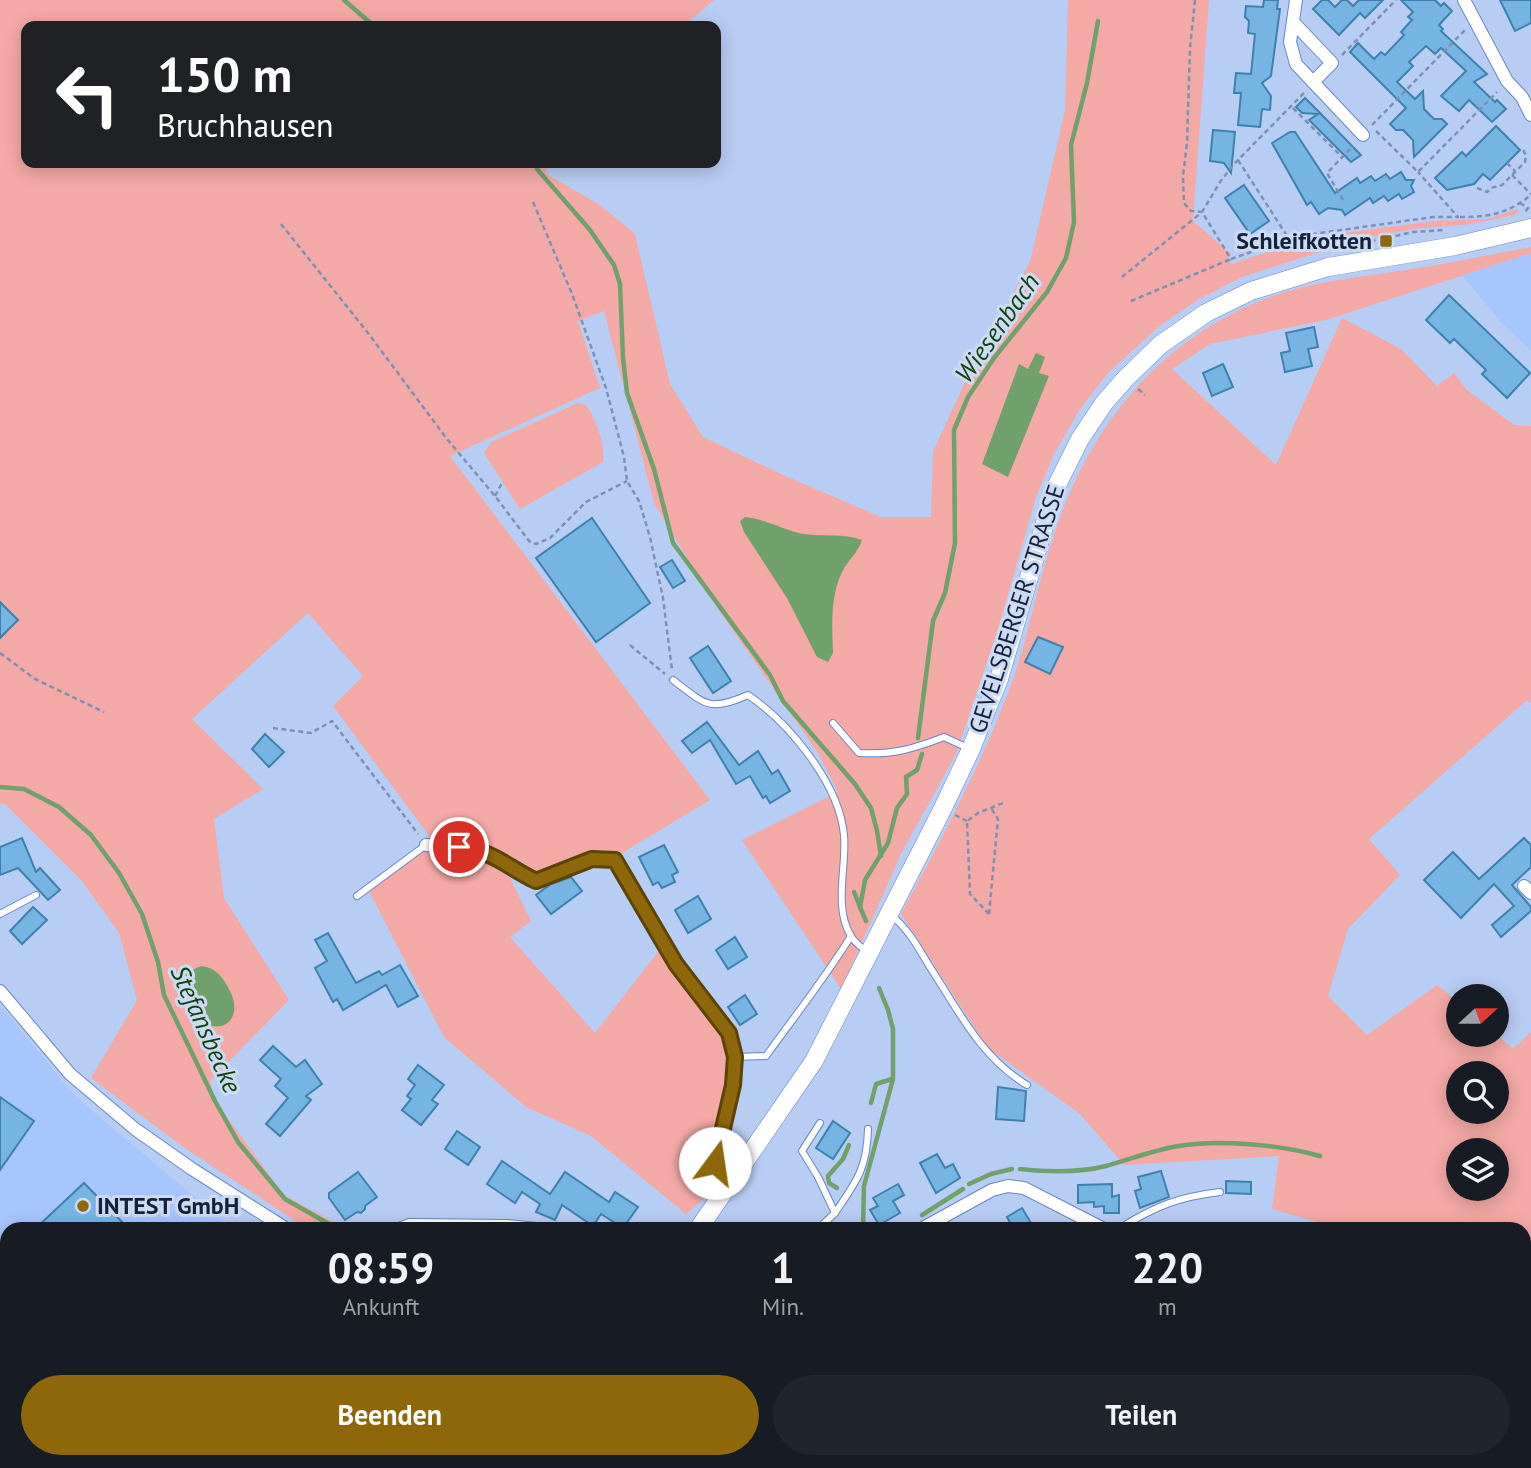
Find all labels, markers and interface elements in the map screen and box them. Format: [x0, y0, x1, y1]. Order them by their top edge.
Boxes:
text: 150 m [157, 42, 292, 106]
icon: left [42, 49, 133, 140]
text: Bruchhausen [157, 104, 334, 146]
place label: Schleifkotten [1236, 225, 1372, 256]
marker: Schleifkotten [1378, 233, 1394, 249]
water label: Wiesenbach [947, 267, 1046, 389]
street label: GEVELSBERGER STRASSE [962, 481, 1071, 737]
pin [429, 817, 489, 877]
icon: arrive [440, 828, 478, 866]
water label: Stefansbecke [164, 960, 249, 1098]
north arrow [1446, 984, 1508, 1046]
map controls [1446, 984, 1509, 1201]
button: search [1446, 1061, 1509, 1124]
position arrow [678, 1126, 752, 1200]
button: layers [1446, 1138, 1509, 1201]
place label: INTEST GmbH [97, 1190, 239, 1221]
marker: INTEST GmbH [75, 1198, 91, 1214]
text: 08:59 [328, 1240, 434, 1295]
text: 1 [771, 1240, 795, 1295]
text: 220 [1132, 1240, 1203, 1295]
text: Ankunft [343, 1292, 419, 1321]
text: Min. [762, 1292, 804, 1321]
text: m [1158, 1292, 1177, 1321]
button: Beenden [21, 1375, 759, 1455]
button: Teilen [773, 1375, 1510, 1455]

